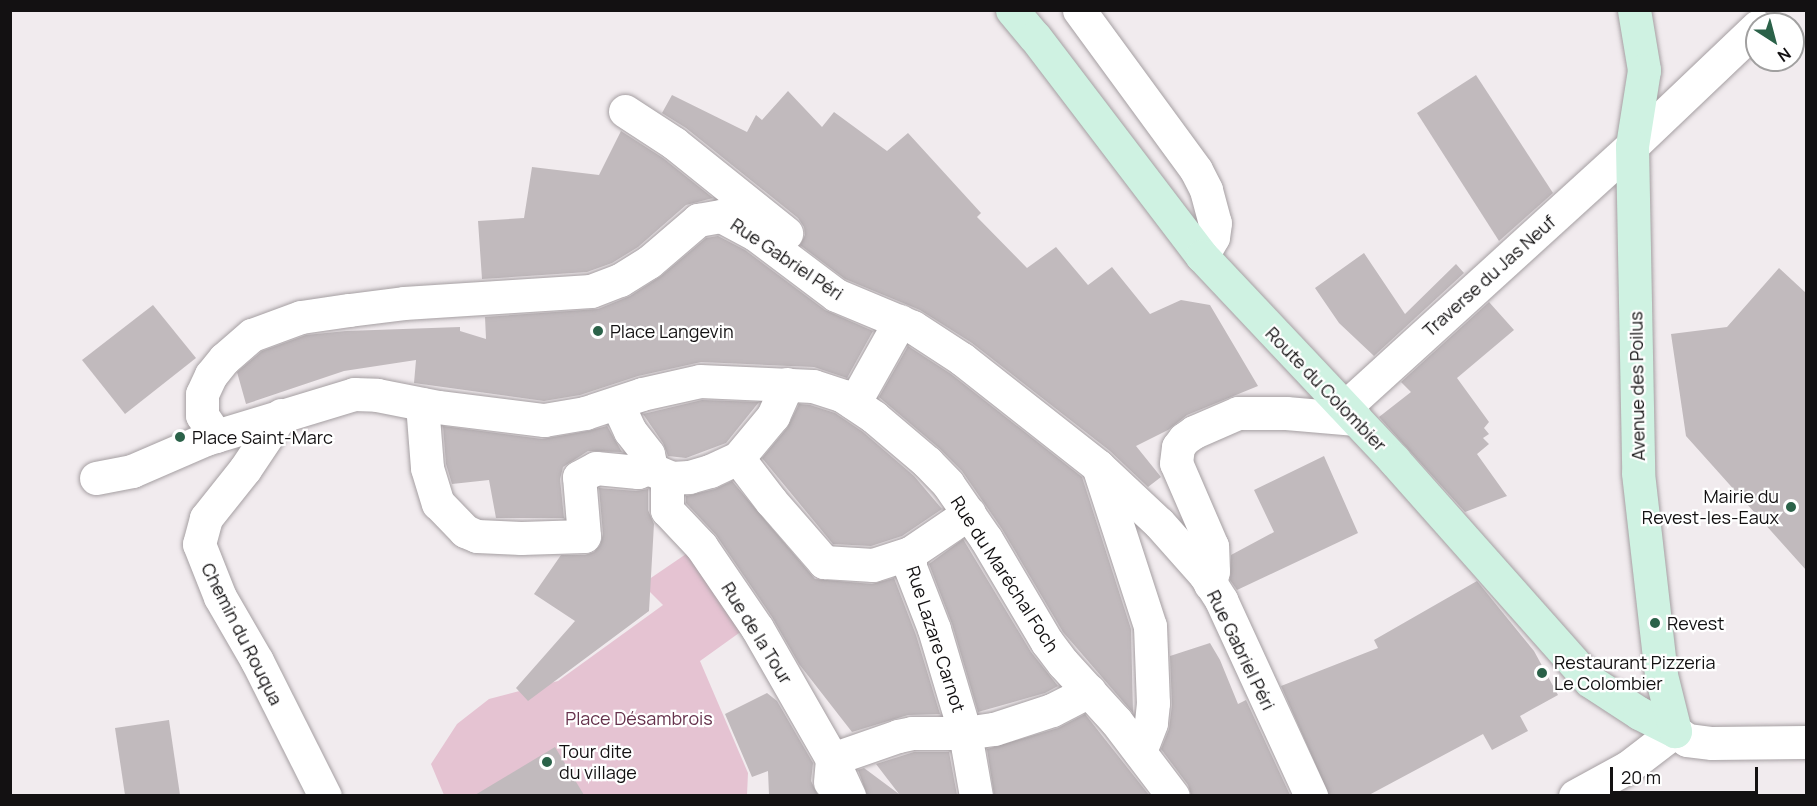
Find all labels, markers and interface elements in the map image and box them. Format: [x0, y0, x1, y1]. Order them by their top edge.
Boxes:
north arrow [1745, 12, 1805, 72]
text: N [1773, 43, 1796, 67]
street label: Traverse du Jas Neuf [1418, 211, 1560, 341]
street label: Rue Gabriel Péri [727, 214, 847, 304]
street label: Avenue des Poilus [1625, 311, 1649, 461]
place label: Place Langevin [610, 320, 734, 342]
street label: Route du Colombier [1261, 322, 1391, 456]
marker: Place Langevin [591, 324, 605, 338]
place label: Place Saint-Marc [192, 426, 333, 448]
marker: Place Saint-Marc [173, 430, 187, 444]
place label: Mairie du Revest-les-Eaux [1642, 486, 1779, 528]
street label: Rue du Maréchal Foch [946, 492, 1064, 656]
marker: Mairie du Revest-les-Eaux [1784, 500, 1798, 514]
street label: Chemin du Rouqua [197, 559, 287, 709]
street label: Rue Lazare Carnot [902, 563, 970, 715]
street label: Rue de la Tour [717, 578, 797, 688]
street label: Rue Gabriel Péri [1203, 587, 1279, 713]
place label: Revest [1667, 612, 1724, 634]
marker: Revest [1648, 616, 1662, 630]
place label: Restaurant Pizzeria Le Colombier [1554, 652, 1715, 694]
marker: Restaurant Pizzeria Le Colombier [1535, 666, 1549, 680]
park label: Place Désambrois [565, 707, 713, 729]
place label: Tour dite du village [559, 741, 637, 783]
marker: Tour dite du village [540, 755, 554, 769]
scale bar [1613, 755, 1762, 793]
text: 20 m [1621, 765, 1661, 789]

